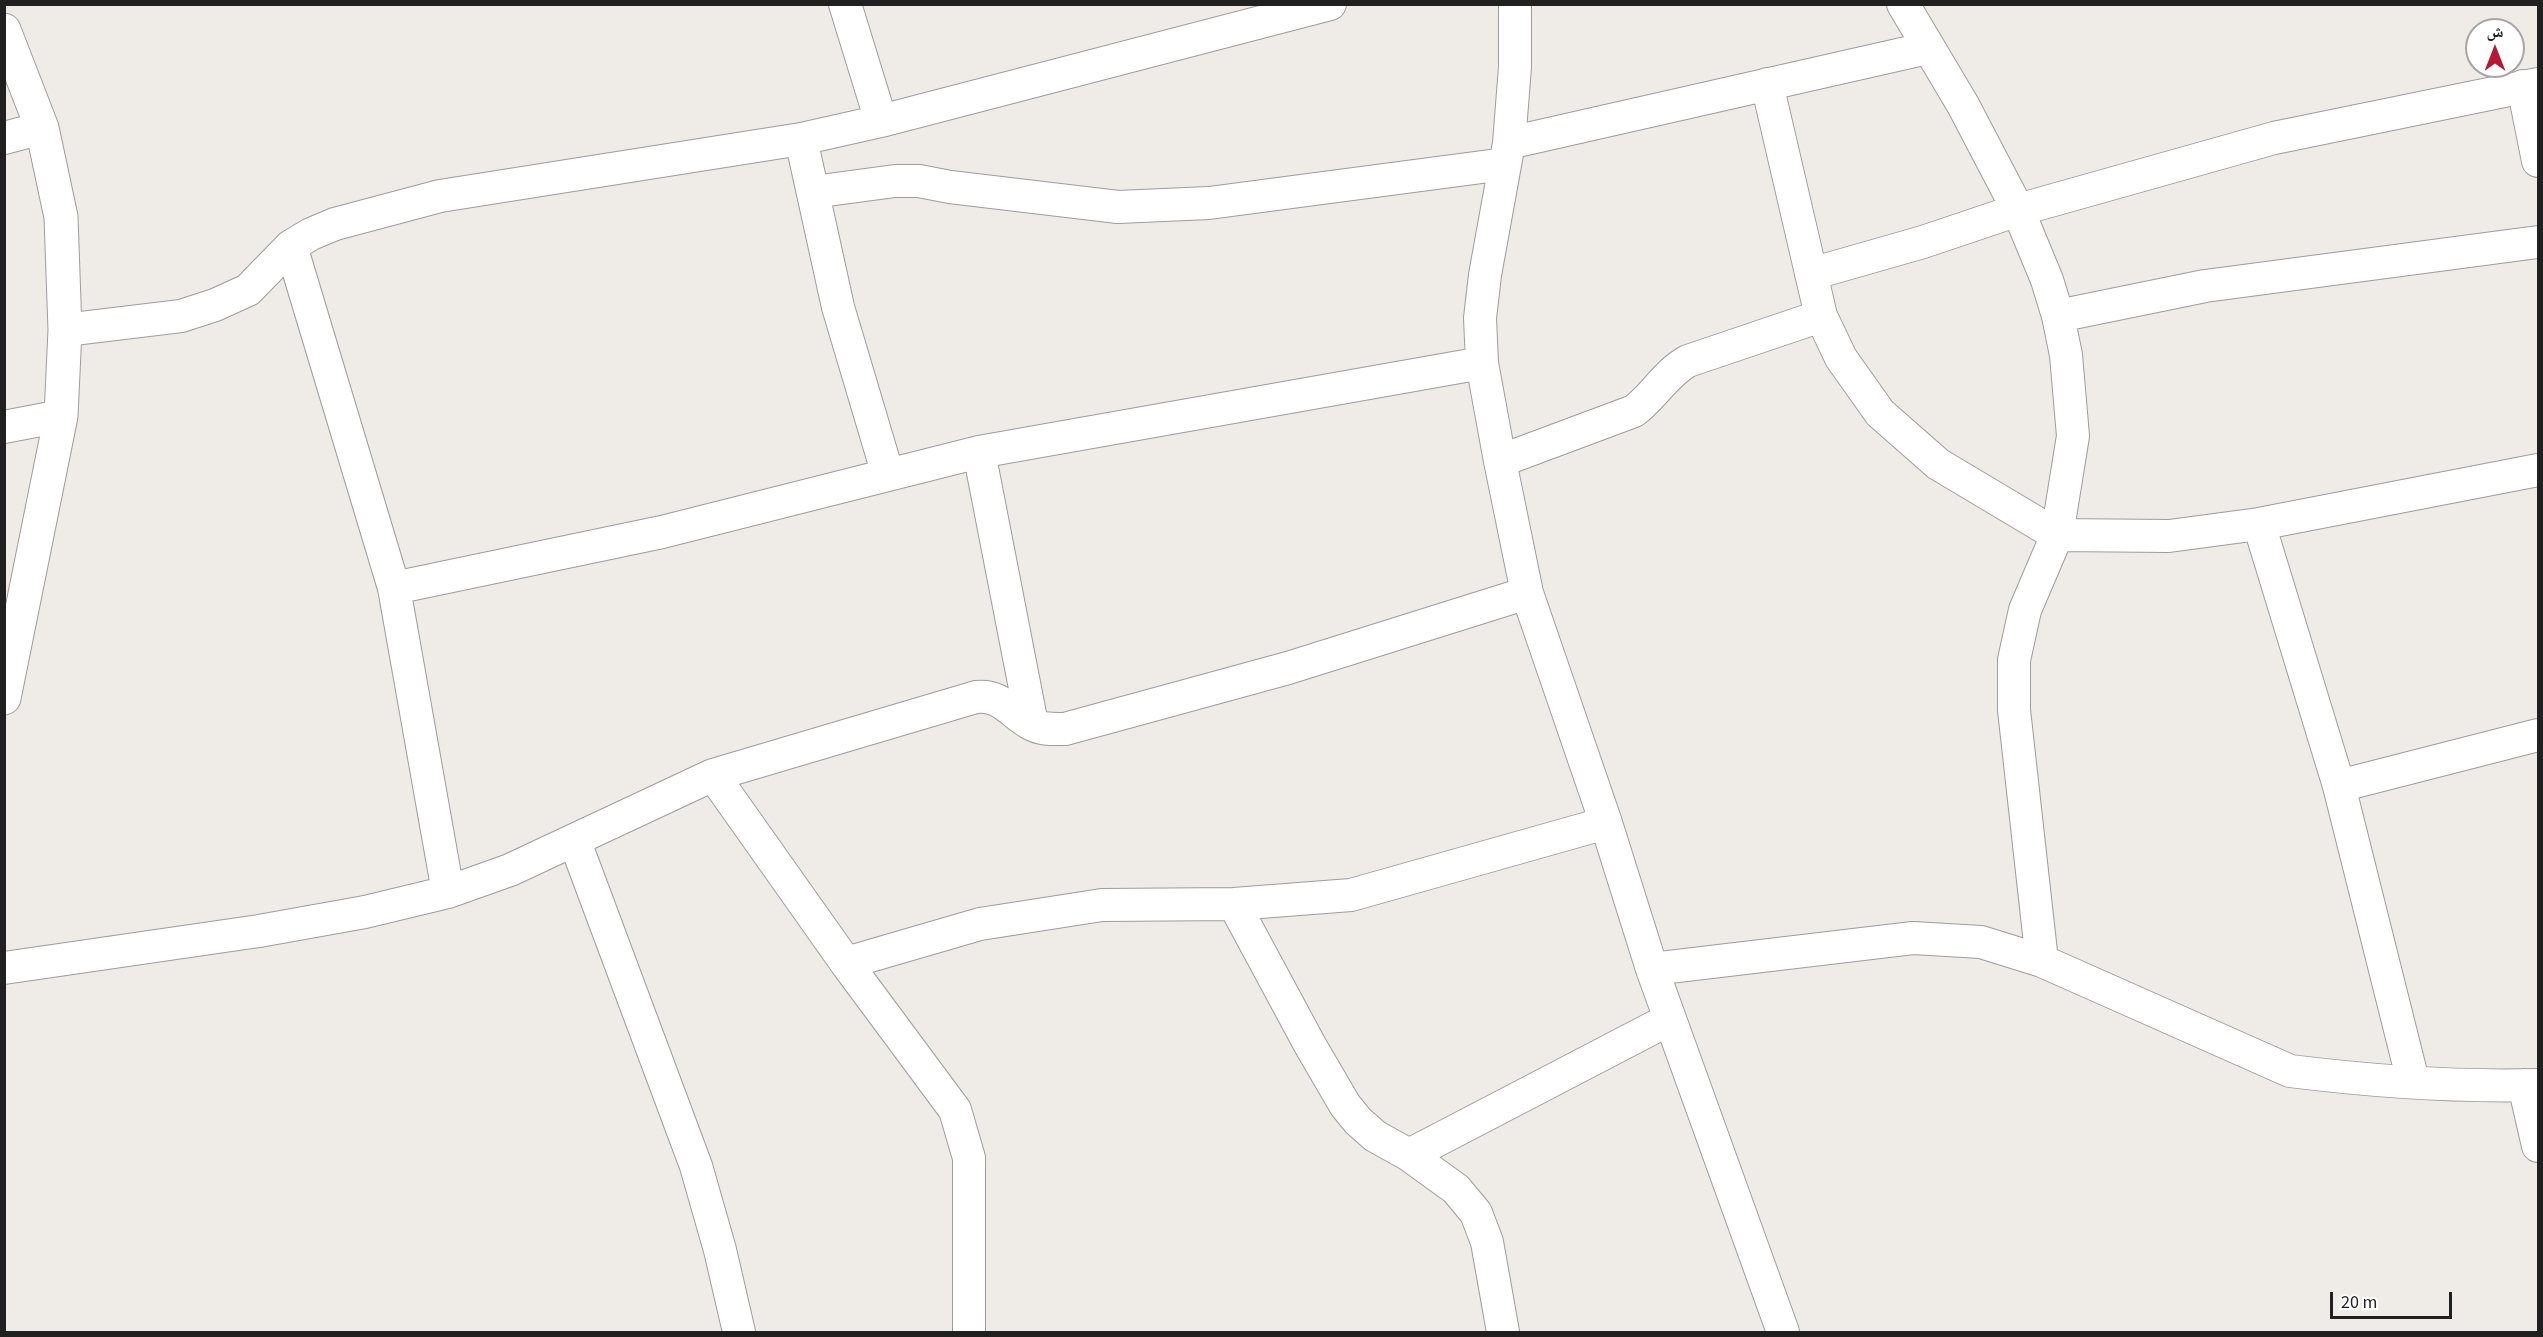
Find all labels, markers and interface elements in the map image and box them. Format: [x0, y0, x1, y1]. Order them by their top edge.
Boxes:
north arrow [2465, 18, 2525, 78]
text: ش [2487, 21, 2503, 43]
scale bar [2333, 1280, 2454, 1318]
text: 20 m [2341, 1290, 2377, 1315]

